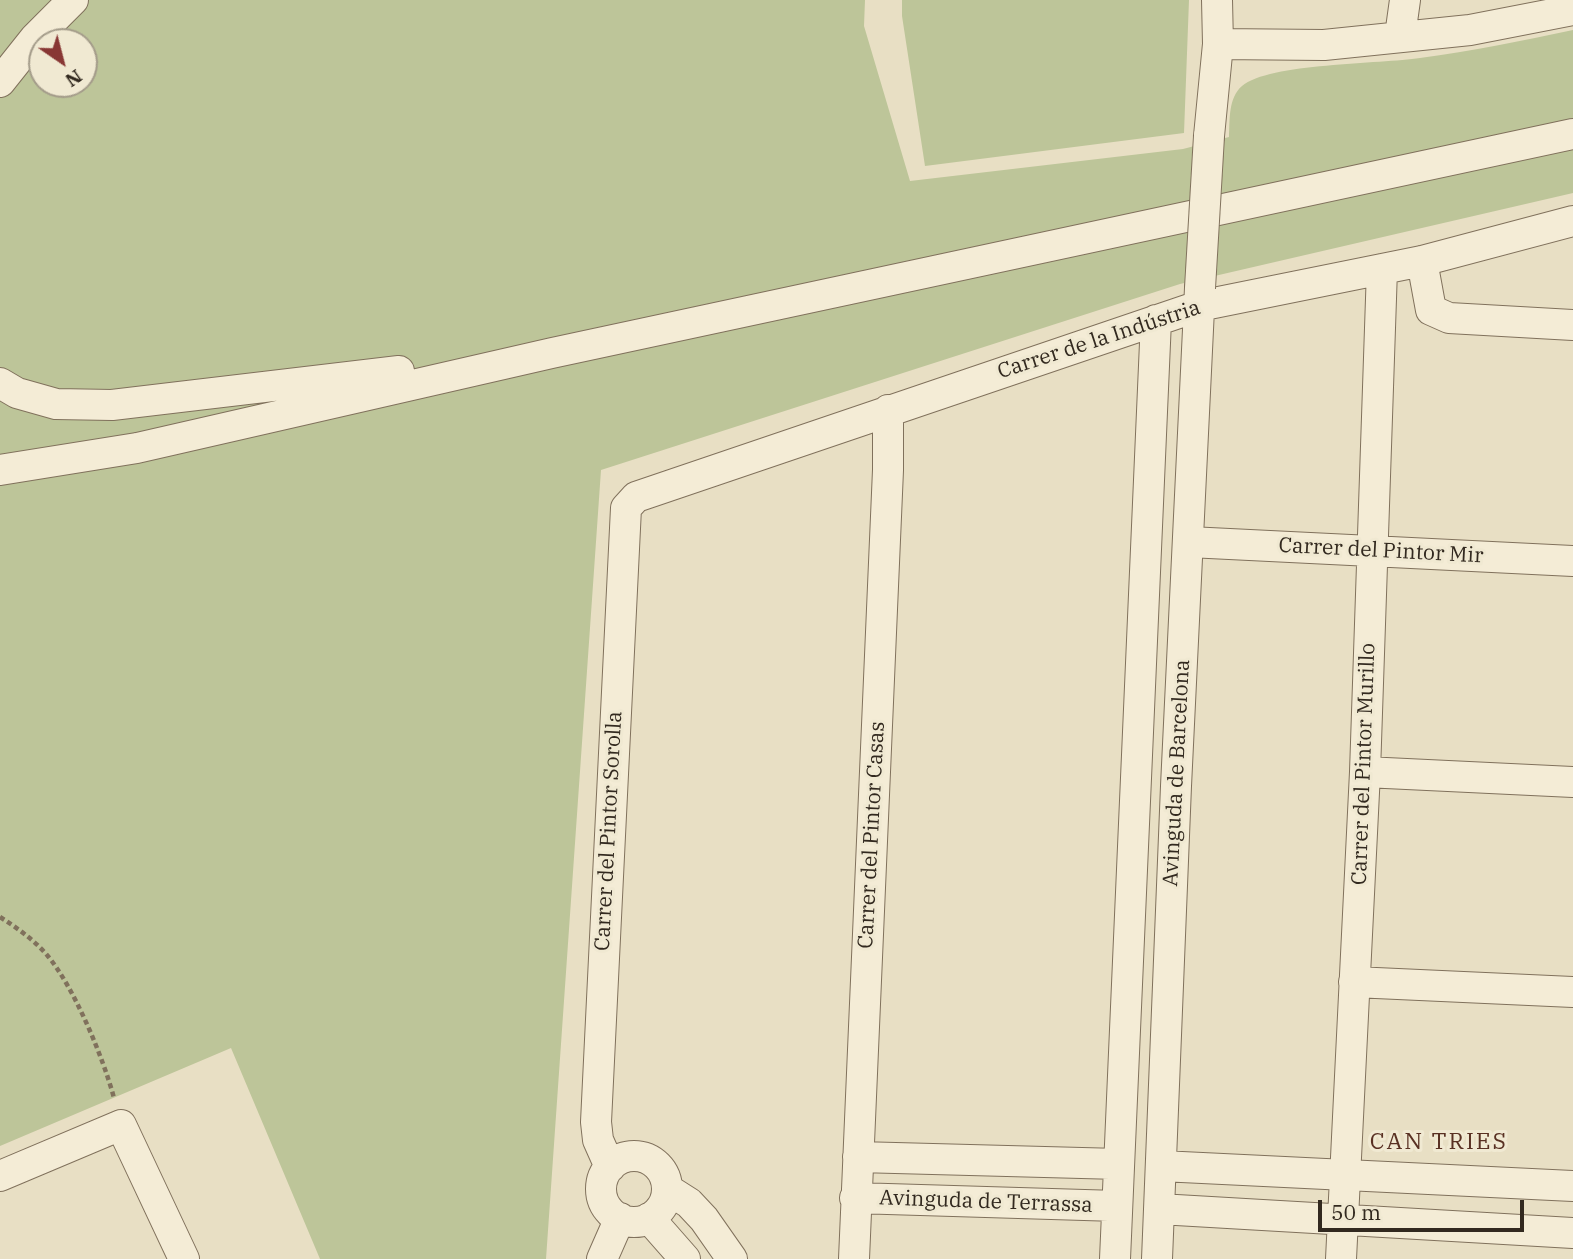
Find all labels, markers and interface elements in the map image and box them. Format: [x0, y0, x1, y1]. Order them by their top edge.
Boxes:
north arrow [28, 28, 98, 98]
text: N [61, 64, 87, 93]
street label: Carrer de la Indústria [994, 295, 1204, 385]
street label: Carrer del Pintor Mir [1278, 533, 1484, 569]
street label: Carrer del Pintor Murillo [1347, 642, 1381, 886]
street label: Avinguda de Barcelona [1158, 659, 1196, 887]
street label: Carrer del Pintor Sorolla [590, 710, 628, 952]
street label: Carrer del Pintor Casas [853, 721, 891, 949]
district label: CAN TRIES [1371, 1128, 1507, 1156]
street label: Avinguda de Terrassa [879, 1186, 1093, 1218]
scale bar [1321, 1186, 1528, 1230]
text: 50 m [1331, 1198, 1381, 1226]

